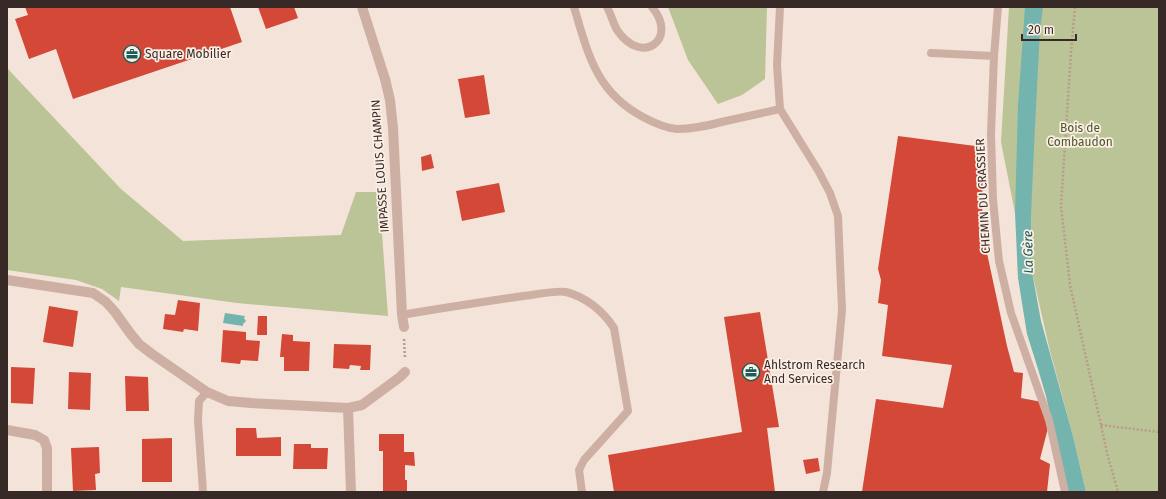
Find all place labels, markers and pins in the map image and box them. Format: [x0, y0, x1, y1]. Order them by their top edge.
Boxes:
office icon: Square Mobilier [122, 44, 142, 64]
place label: Square Mobilier [145, 47, 232, 61]
place label: Ahlstrom Research And Services [764, 358, 865, 386]
office icon: Ahlstrom Research And Services [741, 362, 761, 382]

